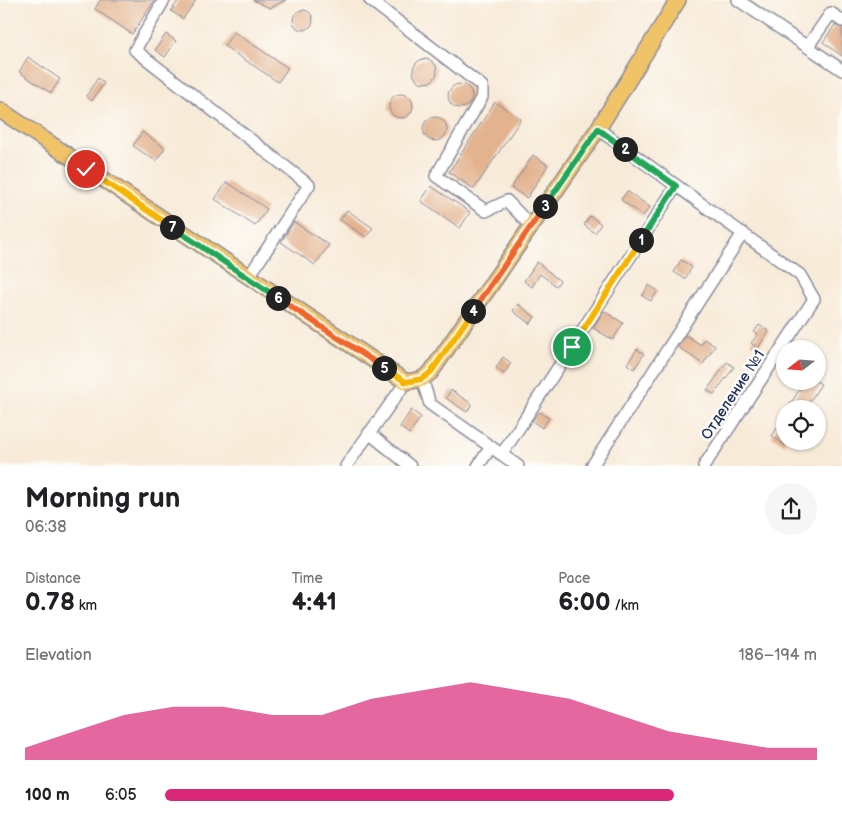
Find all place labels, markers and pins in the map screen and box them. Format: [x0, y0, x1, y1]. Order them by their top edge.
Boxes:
pin: 2 [612, 136, 638, 162]
pin [65, 148, 107, 190]
pin: 3 [532, 194, 558, 218]
pin: 7 [160, 214, 184, 240]
pin: 1 [628, 228, 654, 252]
pin: 6 [266, 286, 290, 310]
pin: 4 [460, 298, 486, 324]
pin [551, 326, 593, 368]
pin: 5 [372, 356, 396, 380]

